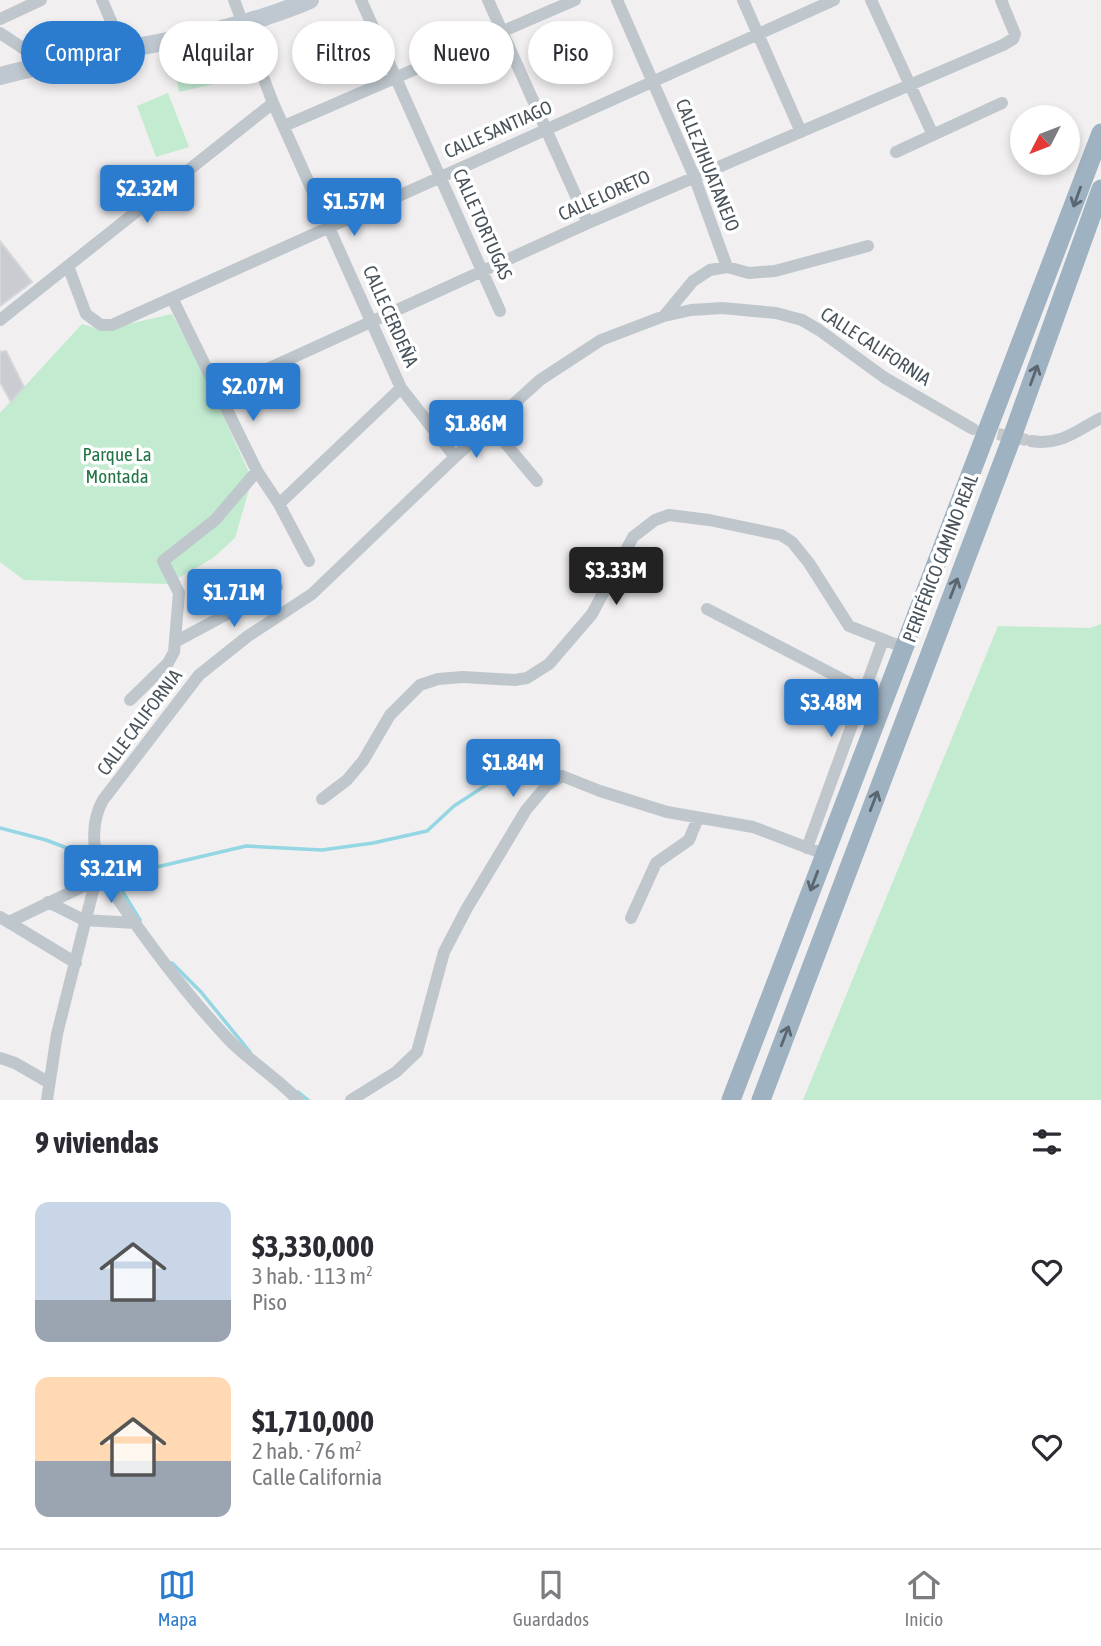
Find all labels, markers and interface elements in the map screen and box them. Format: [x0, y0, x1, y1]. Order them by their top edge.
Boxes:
chip: Comprar [21, 21, 145, 84]
chip: Alquilar [159, 21, 278, 84]
chip: Filtros [292, 21, 395, 84]
chip: Nuevo [409, 21, 514, 84]
chip: Piso [528, 21, 613, 84]
street label: CALLE SANTIAGO [441, 95, 555, 163]
street label: CALLE ZIHUATANEJO [671, 96, 745, 234]
north arrow [1010, 105, 1080, 175]
map controls [1010, 105, 1080, 175]
street label: CALLE TORTUGAS [449, 165, 517, 283]
street label: CALLE LORETO [555, 165, 653, 225]
pin: $2.32M [90, 166, 204, 225]
text: $2.32M [116, 175, 178, 201]
pin: $1.57M [297, 178, 411, 238]
one-way arrow [1070, 186, 1082, 208]
text: $1.57M [323, 188, 385, 214]
street label: CALLE CERDEÑA [359, 262, 423, 371]
street label: CALLE CALIFORNIA [817, 302, 936, 390]
pin: $2.07M [196, 364, 310, 423]
one-way arrow [1028, 365, 1041, 387]
text: $2.07M [222, 373, 284, 399]
pin: $1.86M [419, 400, 533, 460]
text: $1.86M [445, 410, 507, 436]
park label: Parque La Montada [83, 443, 151, 487]
street label: PERIFÉRICO CAMINO REAL [898, 470, 982, 645]
pin: $3.33M [559, 548, 673, 607]
text: $3.33M [585, 557, 647, 583]
pin: $1.71M [177, 570, 291, 629]
one-way arrow [949, 577, 962, 599]
text: $1.71M [203, 579, 265, 605]
street label: CALLE CALIFORNIA [92, 664, 186, 779]
pin: $3.48M [774, 680, 888, 739]
text: $3.48M [800, 689, 862, 715]
pin: $1.84M [456, 740, 570, 799]
text: $1.84M [482, 749, 544, 775]
one-way arrow [869, 790, 882, 812]
pin: $3.21M [54, 846, 168, 905]
text: $3.21M [80, 855, 142, 881]
one-way arrow [807, 870, 819, 892]
one-way arrow [780, 1026, 792, 1048]
icon: filters [1028, 1123, 1066, 1161]
text: 9 viviendas [35, 1125, 159, 1159]
text: $3,330,000 [252, 1229, 374, 1263]
icon: home [91, 1230, 175, 1314]
icon: heart [1028, 1253, 1066, 1291]
text: 3 hab. · 113 m² [252, 1263, 373, 1289]
text: Piso [252, 1289, 287, 1315]
text: $1,710,000 [252, 1404, 374, 1438]
icon: home [91, 1405, 175, 1489]
icon: heart [1028, 1428, 1066, 1466]
text: 2 hab. · 76 m² [252, 1438, 362, 1464]
text: Calle California [252, 1464, 382, 1490]
tab: Mapa [158, 1566, 197, 1630]
tab: Guardados [513, 1566, 589, 1630]
tab: Inicio [904, 1566, 943, 1630]

